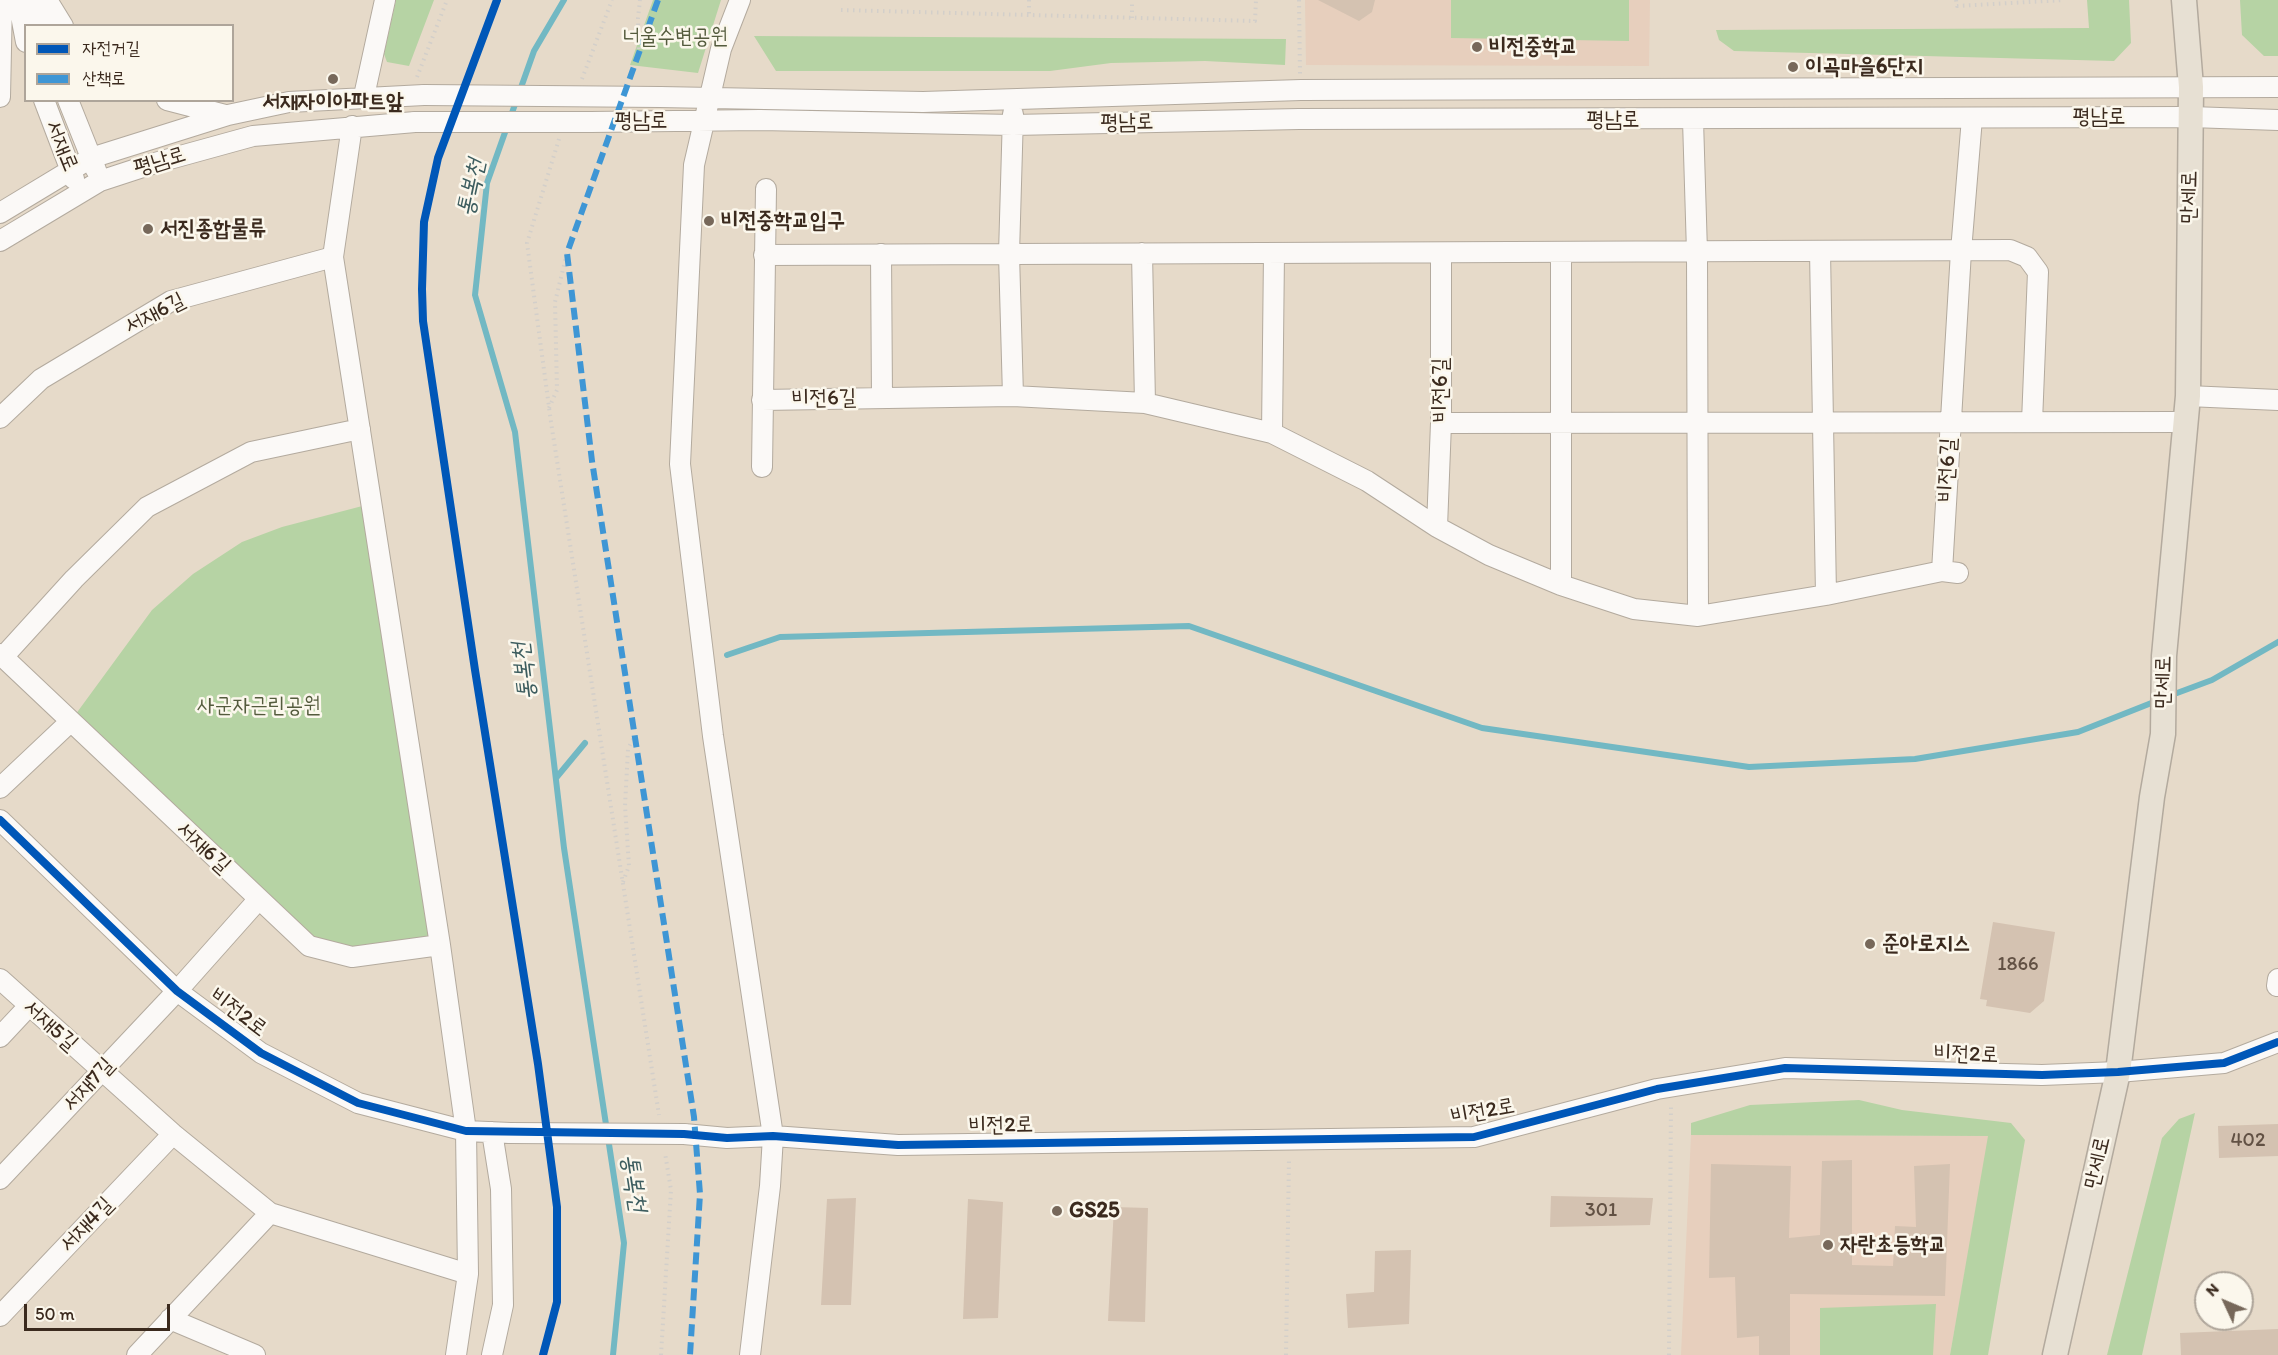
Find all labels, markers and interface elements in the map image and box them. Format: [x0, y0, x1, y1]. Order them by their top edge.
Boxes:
legend [24, 24, 234, 102]
park label: 너울수변공원 [622, 24, 728, 50]
place label: 비전중학교 [1489, 34, 1578, 60]
text: 자전거길 [82, 37, 140, 59]
marker: 비전중학교 [1470, 40, 1484, 54]
place label: 이곡마을6단지 [1805, 54, 1923, 80]
marker: 이곡마을6단지 [1786, 60, 1800, 74]
text: 산책로 [82, 67, 125, 89]
marker: 서재자이아파트앞 [326, 72, 340, 86]
place label: 서재자이아파트앞 [262, 89, 404, 115]
street label: 평남로 [2072, 104, 2126, 130]
street label: 평남로 [1586, 107, 1640, 133]
street label: 평남로 [614, 108, 668, 134]
street label: 평남로 [1100, 109, 1154, 137]
street label: 서재로 [39, 116, 83, 176]
street label: 평남로 [131, 142, 189, 182]
water label: 통복천 [452, 157, 492, 219]
street label: 만세로 [2176, 170, 2204, 224]
place label: 비전중학교입구 [721, 208, 845, 234]
marker: 비전중학교입구 [702, 214, 716, 228]
place label: 서진종합물류 [160, 216, 266, 242]
marker: 서진종합물류 [141, 222, 155, 236]
street label: 서재6길 [120, 288, 190, 340]
street label: 비전6길 [1428, 358, 1454, 422]
street label: 비전6길 [791, 385, 857, 413]
street label: 비전6길 [1933, 437, 1963, 503]
water label: 통복천 [507, 640, 543, 702]
street label: 만세로 [2150, 655, 2178, 709]
park label: 사군자근린공원 [197, 693, 321, 719]
street label: 서재6길 [170, 816, 236, 880]
place label: 준아로지스 [1882, 931, 1971, 957]
marker: 준아로지스 [1863, 937, 1877, 951]
house number: 1866 [1997, 953, 2039, 977]
street label: 비전2로 [204, 983, 272, 1043]
street label: 서재5길 [17, 995, 83, 1057]
street label: 비전2로 [1933, 1041, 1999, 1069]
street label: 서재7길 [58, 1053, 120, 1117]
street label: 비전2로 [1449, 1093, 1517, 1131]
street label: 비전2로 [968, 1112, 1034, 1140]
house number: 402 [2231, 1129, 2265, 1153]
street label: 만세로 [2079, 1134, 2117, 1192]
water label: 통복천 [614, 1152, 652, 1214]
street label: 서재4길 [54, 1192, 120, 1258]
place label: GS25 [1069, 1198, 1120, 1224]
house number: 301 [1585, 1199, 1617, 1223]
marker: GS25 [1050, 1204, 1064, 1218]
place label: 자란초등학교 [1840, 1232, 1946, 1258]
marker: 자란초등학교 [1821, 1238, 1835, 1252]
north arrow [2194, 1271, 2254, 1331]
text: N [2202, 1279, 2223, 1300]
scale bar [27, 1292, 172, 1330]
text: 50 m [35, 1303, 75, 1325]

